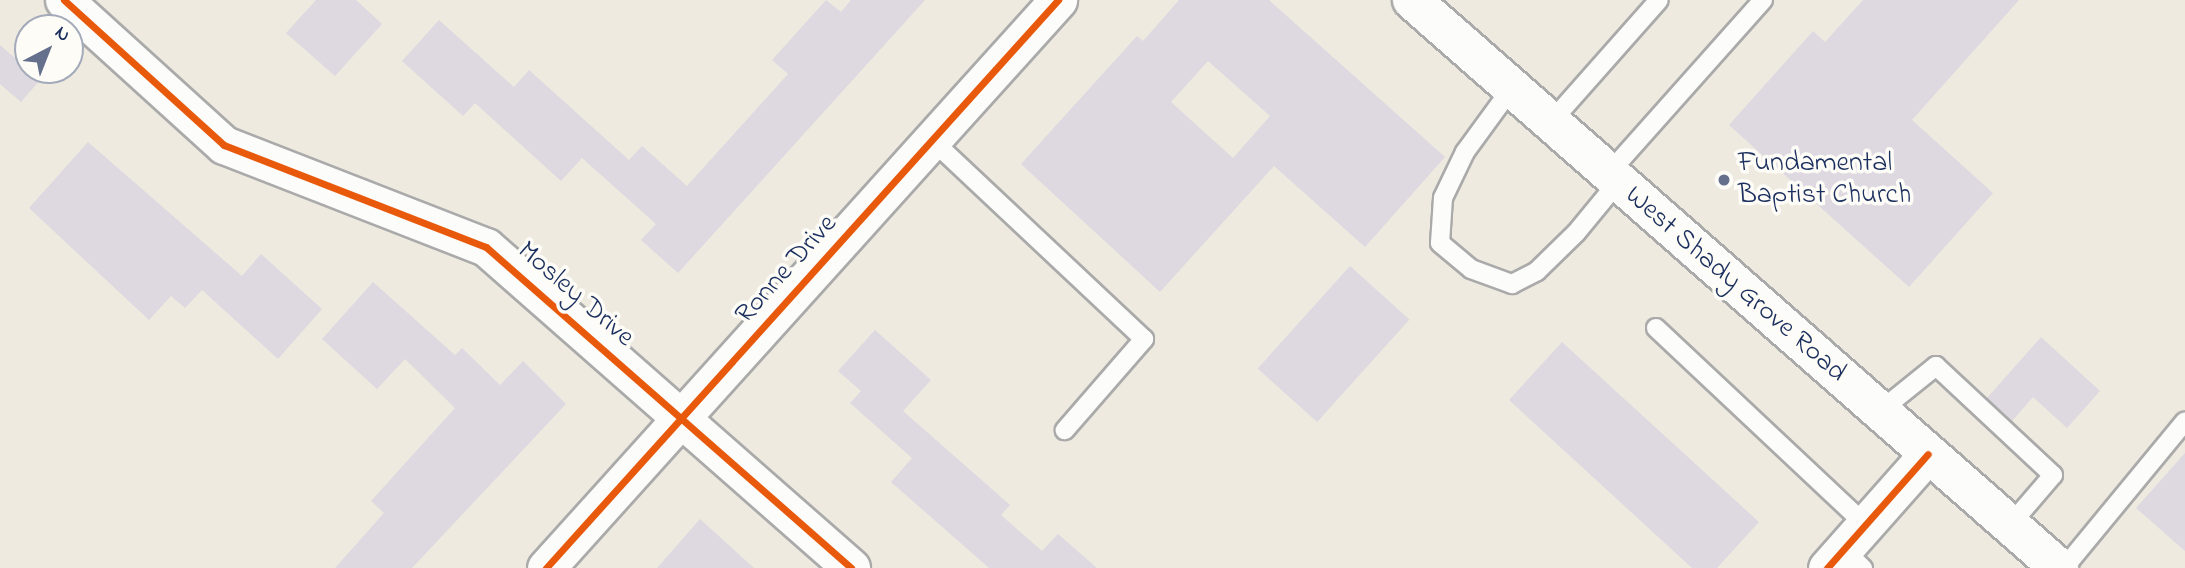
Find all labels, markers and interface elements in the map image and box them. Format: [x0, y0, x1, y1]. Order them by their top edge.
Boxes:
north arrow [14, 14, 84, 84]
text: N [48, 20, 76, 49]
place label: Fundamental Baptist Church [1738, 147, 1911, 213]
marker: Fundamental Baptist Church [1716, 172, 1732, 188]
street label: West Shady Grove Road [1617, 180, 1853, 390]
street label: Ronne Drive [729, 208, 845, 332]
street label: Mosley Drive [510, 235, 640, 355]

